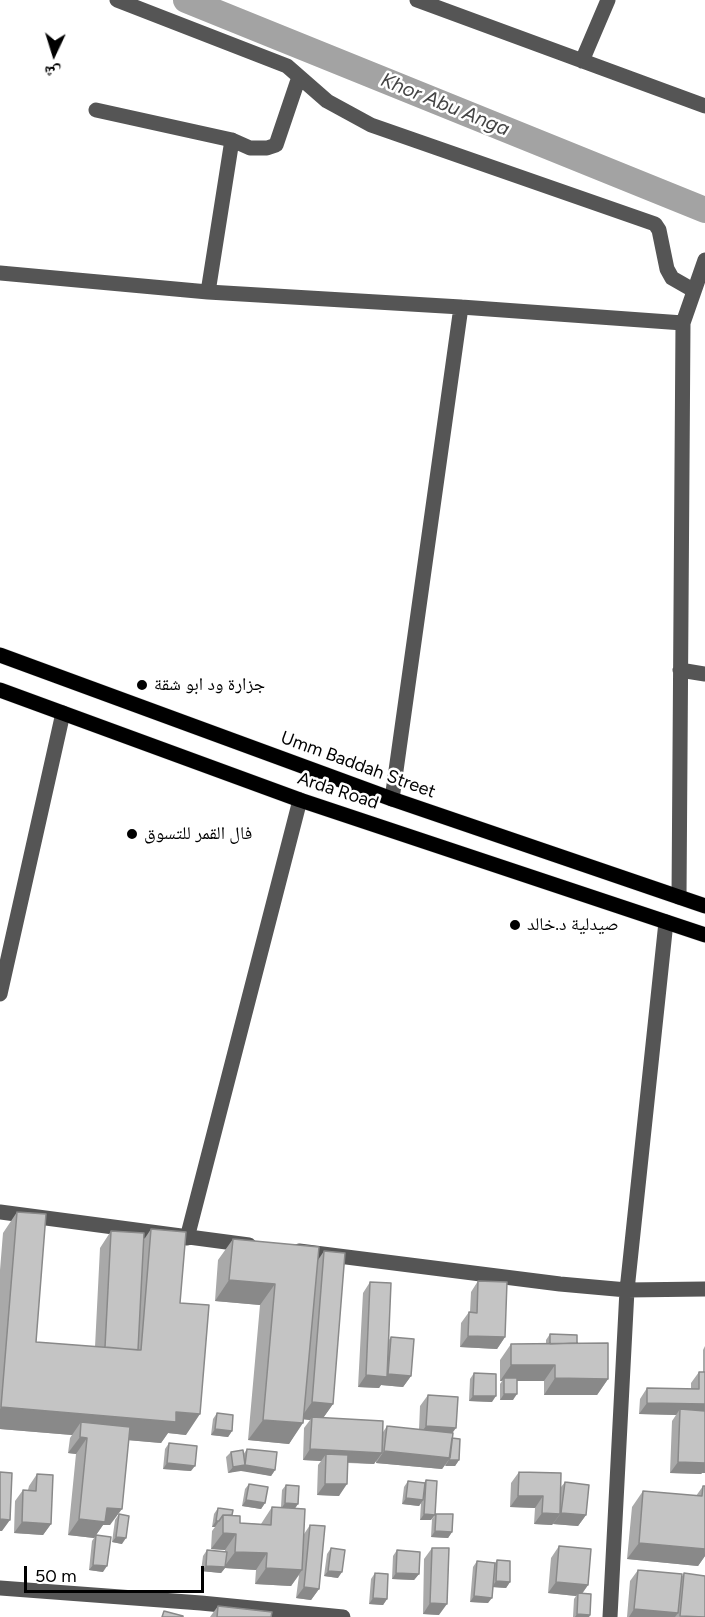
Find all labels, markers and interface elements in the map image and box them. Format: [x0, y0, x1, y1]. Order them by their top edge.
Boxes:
north arrow [24, 24, 84, 84]
text: ش [44, 62, 62, 83]
water label: Khor Abu Anga [377, 68, 513, 142]
place label: جزارة ود ابو شقة [154, 674, 265, 696]
marker: جزارة ود ابو شقة [135, 678, 149, 692]
street label: Umm Baddah Street [278, 727, 438, 803]
street label: Arda Road [295, 768, 381, 814]
place label: فال القمر للتسوق [144, 823, 252, 845]
marker: فال القمر للتسوق [125, 827, 139, 841]
place label: صيدلية د.خالد [527, 914, 619, 936]
marker: صيدلية د.خالد [508, 918, 522, 932]
scale bar [27, 1554, 207, 1592]
text: 50 m [35, 1565, 77, 1587]

